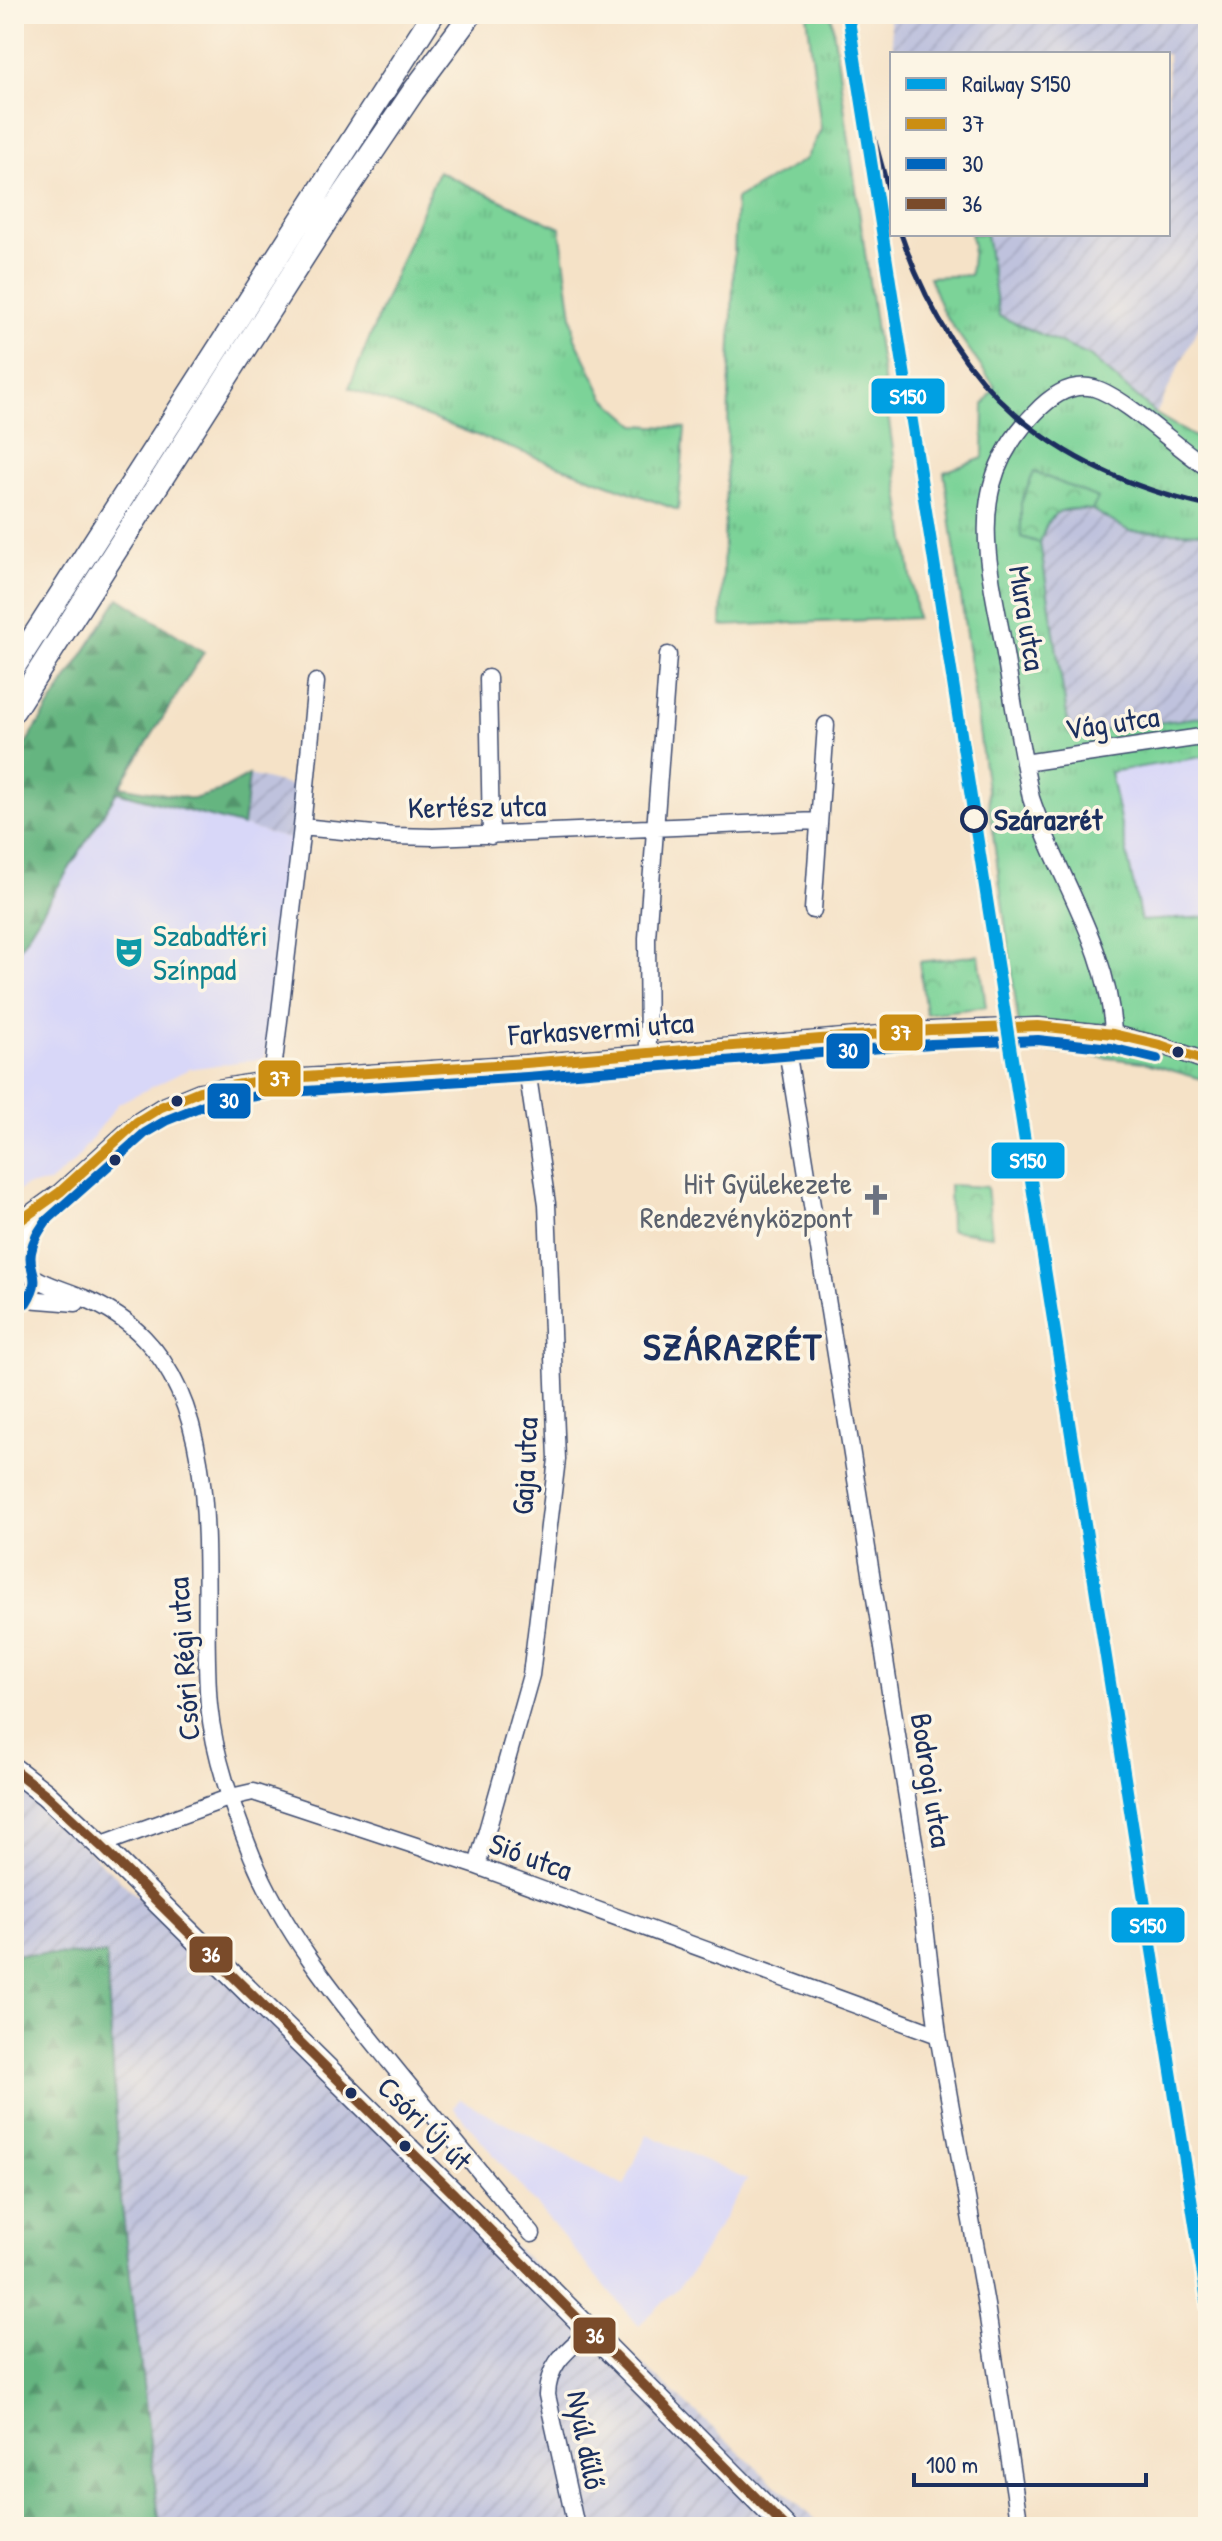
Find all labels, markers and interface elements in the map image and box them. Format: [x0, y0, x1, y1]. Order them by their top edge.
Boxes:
legend [890, 52, 1170, 236]
text: Railway S150 [962, 67, 1071, 99]
text: 37 [962, 107, 985, 139]
text: 30 [962, 147, 984, 179]
text: 36 [962, 187, 982, 219]
line badge: S150 [870, 377, 946, 415]
text: S150 [889, 381, 927, 411]
street label: Mura utca [1000, 563, 1056, 674]
street label: Vág utca [1062, 696, 1162, 748]
street label: Kertész utca [407, 785, 547, 827]
place label: Szárazrét [994, 799, 1104, 839]
marker: Szárazrét [961, 806, 987, 832]
place label: Szabadtéri Színpad [153, 915, 268, 989]
theatre icon: Szabadtéri Színpad [112, 935, 146, 969]
street label: Farkasvermi utca [506, 1002, 695, 1054]
line badge: 37 [878, 1013, 924, 1052]
text: 37 [891, 1017, 911, 1047]
line badge: 30 [825, 1032, 871, 1070]
text: 30 [838, 1035, 858, 1065]
unlabelled marker [1170, 1044, 1186, 1060]
line badge: 37 [257, 1059, 302, 1098]
text: 37 [270, 1063, 290, 1093]
line badge: 30 [206, 1082, 252, 1120]
text: 30 [219, 1085, 239, 1115]
unlabelled marker [169, 1093, 185, 1109]
line badge: S150 [990, 1141, 1066, 1180]
text: S150 [1009, 1145, 1047, 1175]
unlabelled marker [107, 1152, 123, 1168]
place label: Hit Gyülekezete Rendezvényközpont [640, 1163, 853, 1237]
church icon: Hit Gyülekezete Rendezvényközpont [859, 1183, 893, 1217]
district label: SZÁRAZRÉT [643, 1320, 823, 1372]
street label: Gaja utca [501, 1416, 547, 1516]
street label: Csóri Régi utca [157, 1576, 209, 1742]
street label: Bodrogi utca [902, 1710, 962, 1850]
street label: Sió utca [484, 1823, 578, 1889]
line badge: S150 [1110, 1906, 1186, 1944]
text: S150 [1129, 1910, 1167, 1940]
line badge: 36 [188, 1935, 234, 1974]
text: 36 [202, 1939, 221, 1969]
street label: Csóri Új út [369, 2067, 481, 2179]
unlabelled marker [343, 2085, 359, 2101]
unlabelled marker [397, 2138, 413, 2154]
line badge: 36 [572, 2316, 617, 2355]
text: 36 [586, 2320, 605, 2350]
street label: Nyúl dűlő [558, 2387, 616, 2493]
scale bar [914, 2437, 1146, 2487]
text: 100 m [926, 2448, 978, 2480]

